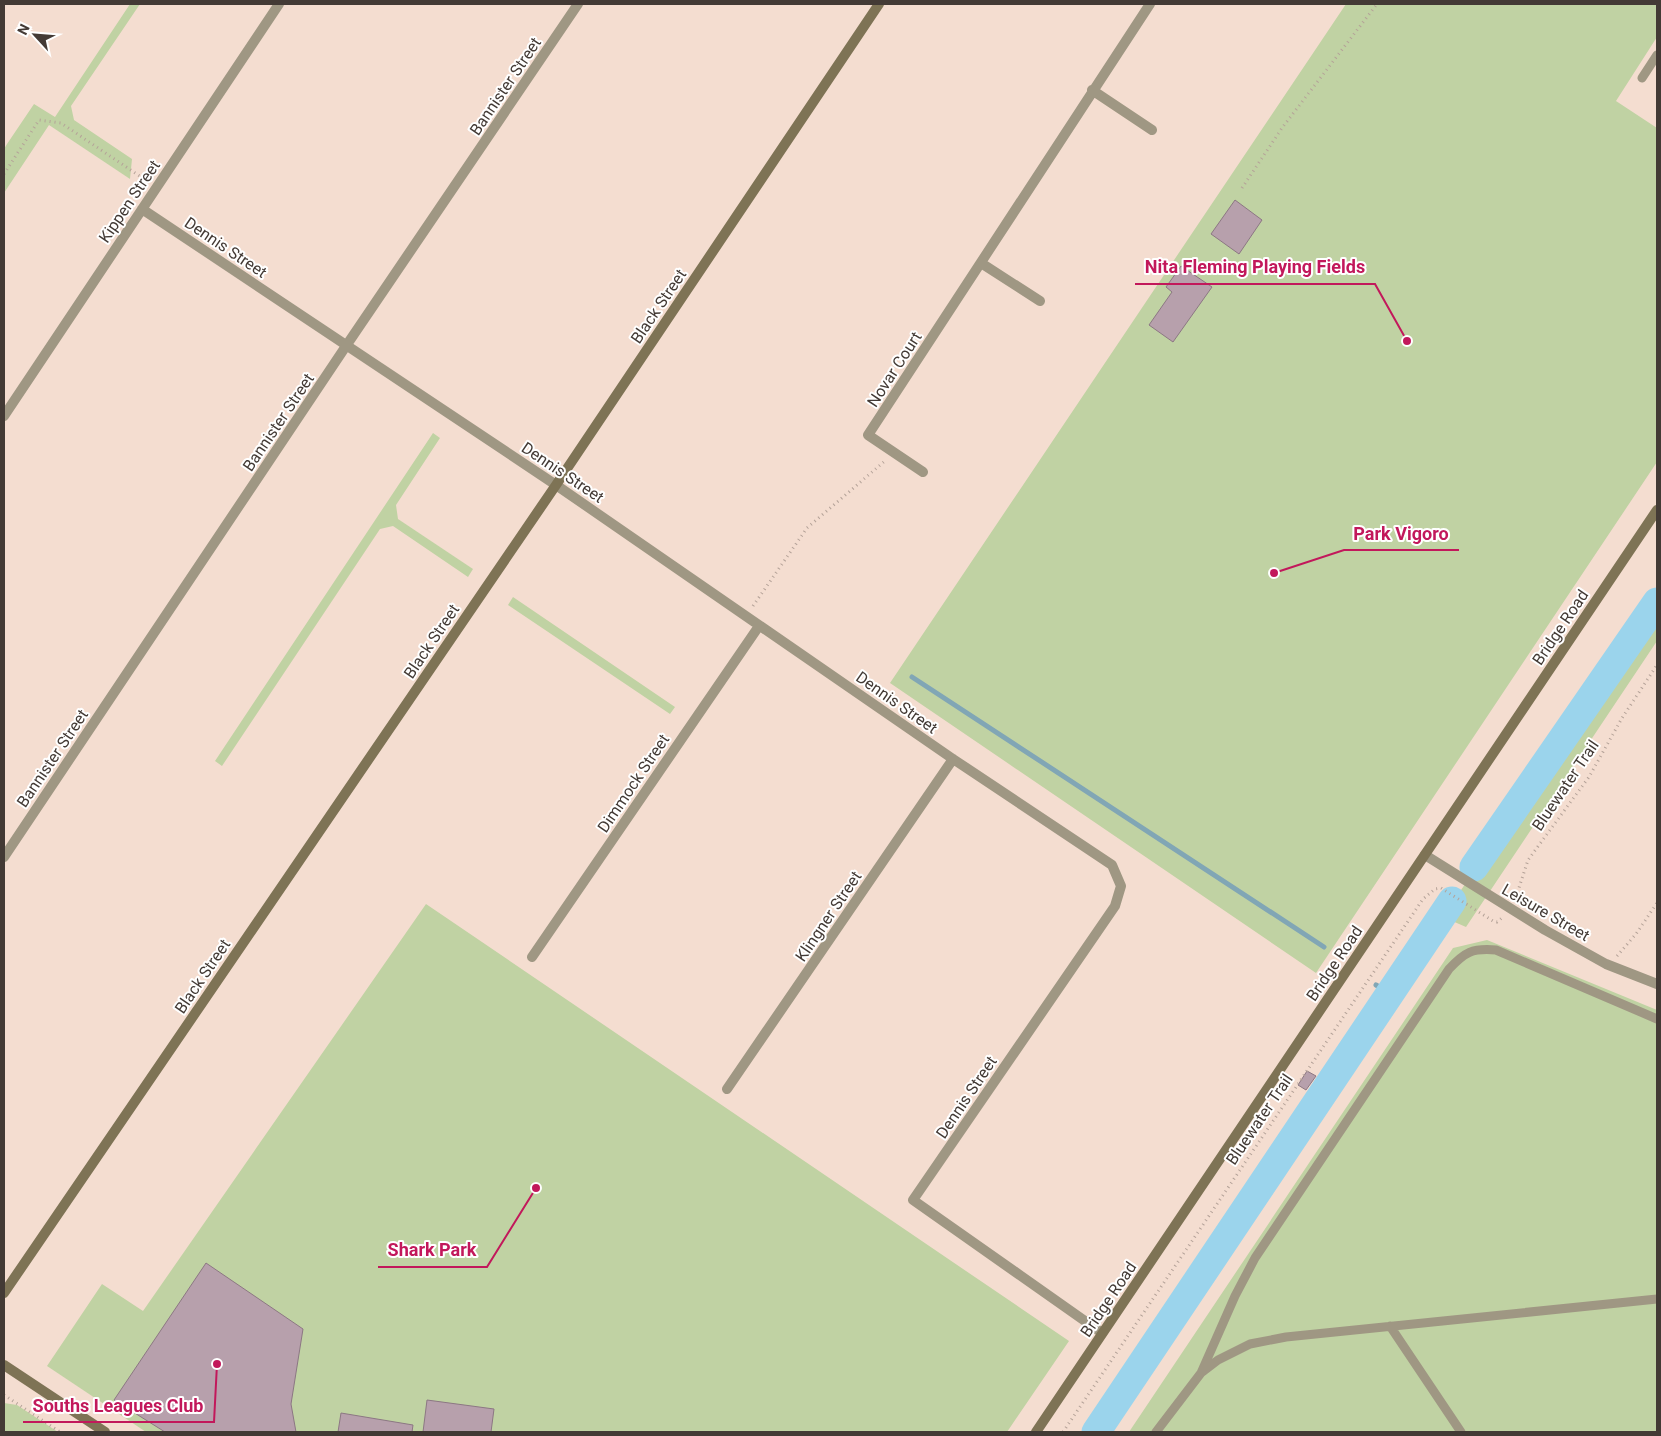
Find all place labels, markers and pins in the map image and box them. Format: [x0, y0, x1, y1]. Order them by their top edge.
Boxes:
callout: Nita Fleming Playing Fields [1135, 251, 1375, 284]
callout: Park Vigoro [1344, 517, 1459, 550]
callout: Shark Park [378, 1234, 487, 1267]
callout: Souths Leagues Club [23, 1389, 214, 1422]

